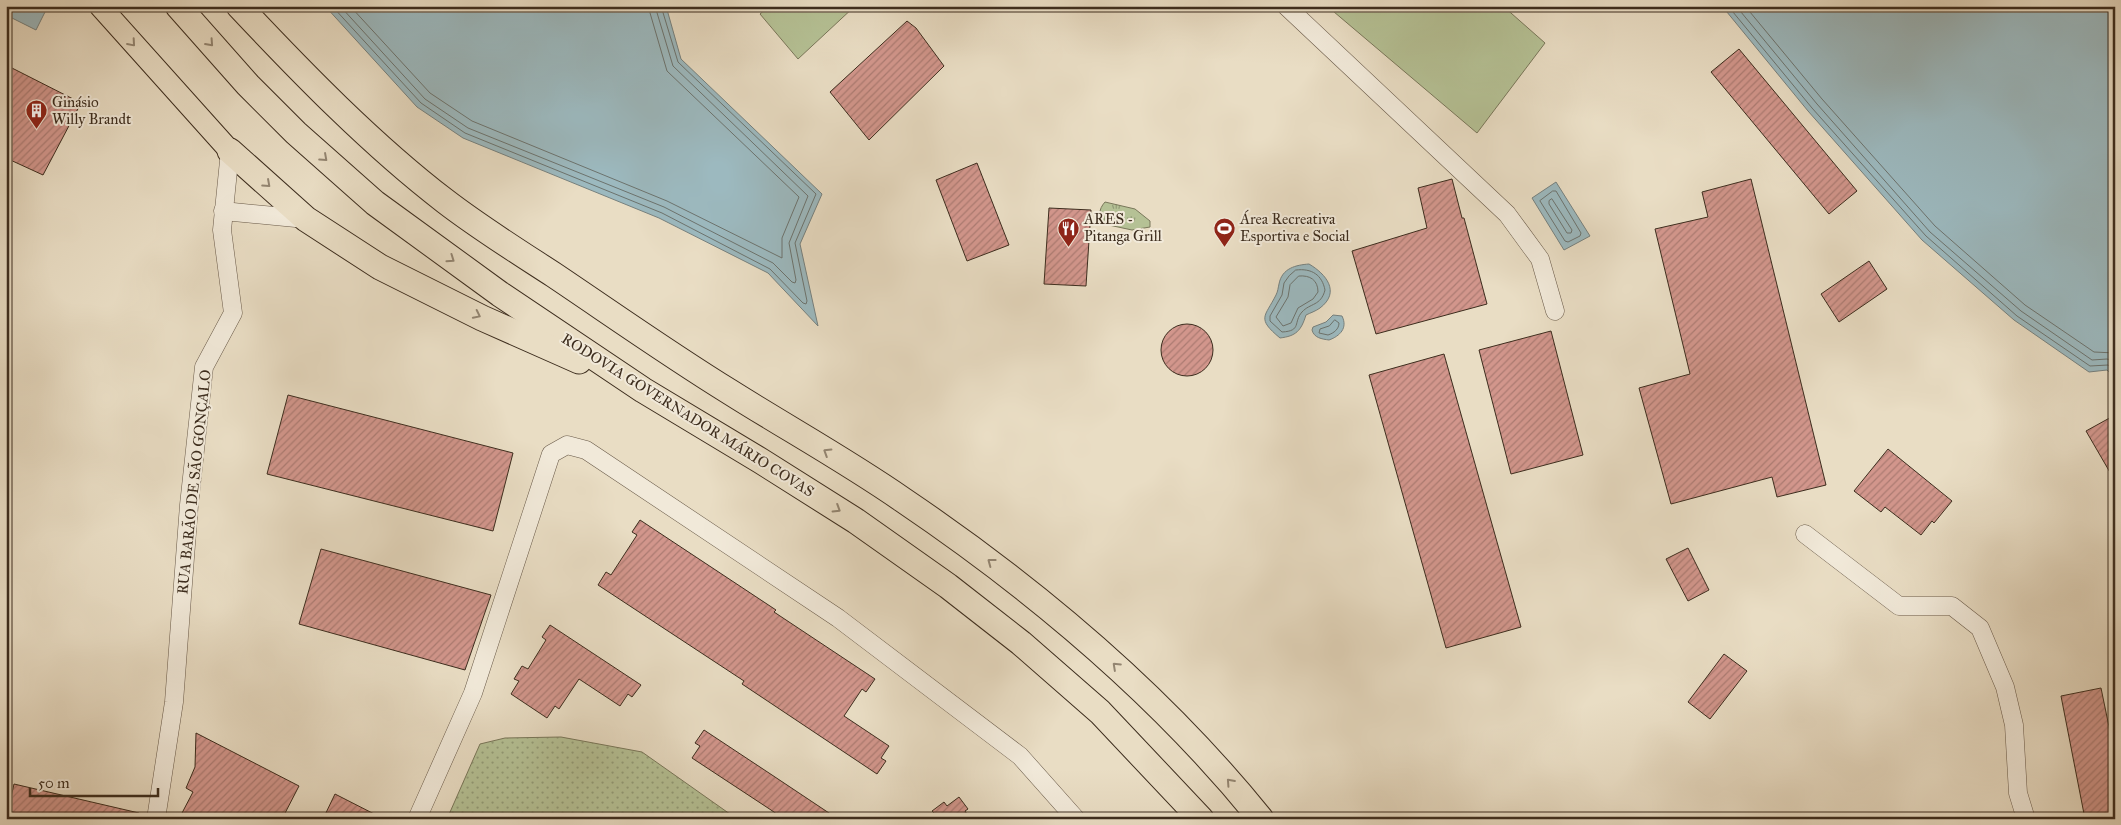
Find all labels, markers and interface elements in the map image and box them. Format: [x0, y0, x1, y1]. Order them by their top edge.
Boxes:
one-way arrow [204, 37, 213, 46]
one-way arrow [126, 38, 135, 47]
place label: Ginásio Willy Brandt [52, 93, 132, 128]
building icon: Ginásio Willy Brandt [24, 99, 48, 130]
one-way arrow [319, 152, 328, 161]
one-way arrow [261, 178, 270, 187]
place label: Área Recreativa Esportiva e Social [1239, 209, 1351, 245]
place label: ARES - Pitanga Grill [1083, 210, 1163, 245]
restaurant icon: ARES - Pitanga Grill [1056, 216, 1080, 247]
sports icon: Área Recreativa Esportiva e Social [1212, 216, 1236, 247]
one-way arrow [445, 253, 455, 262]
one-way arrow [472, 309, 481, 319]
street label: RODOVIA GOVERNADOR MÁRIO COVAS [558, 329, 818, 501]
street label: RUA BARÃO DE SÃO GONÇALO [173, 369, 215, 595]
one-way arrow [824, 449, 833, 459]
one-way arrow [832, 503, 841, 513]
one-way arrow [987, 559, 997, 568]
one-way arrow [1112, 663, 1121, 672]
scale bar [30, 765, 158, 797]
text: 50 m [38, 774, 70, 792]
one-way arrow [1227, 778, 1236, 787]

